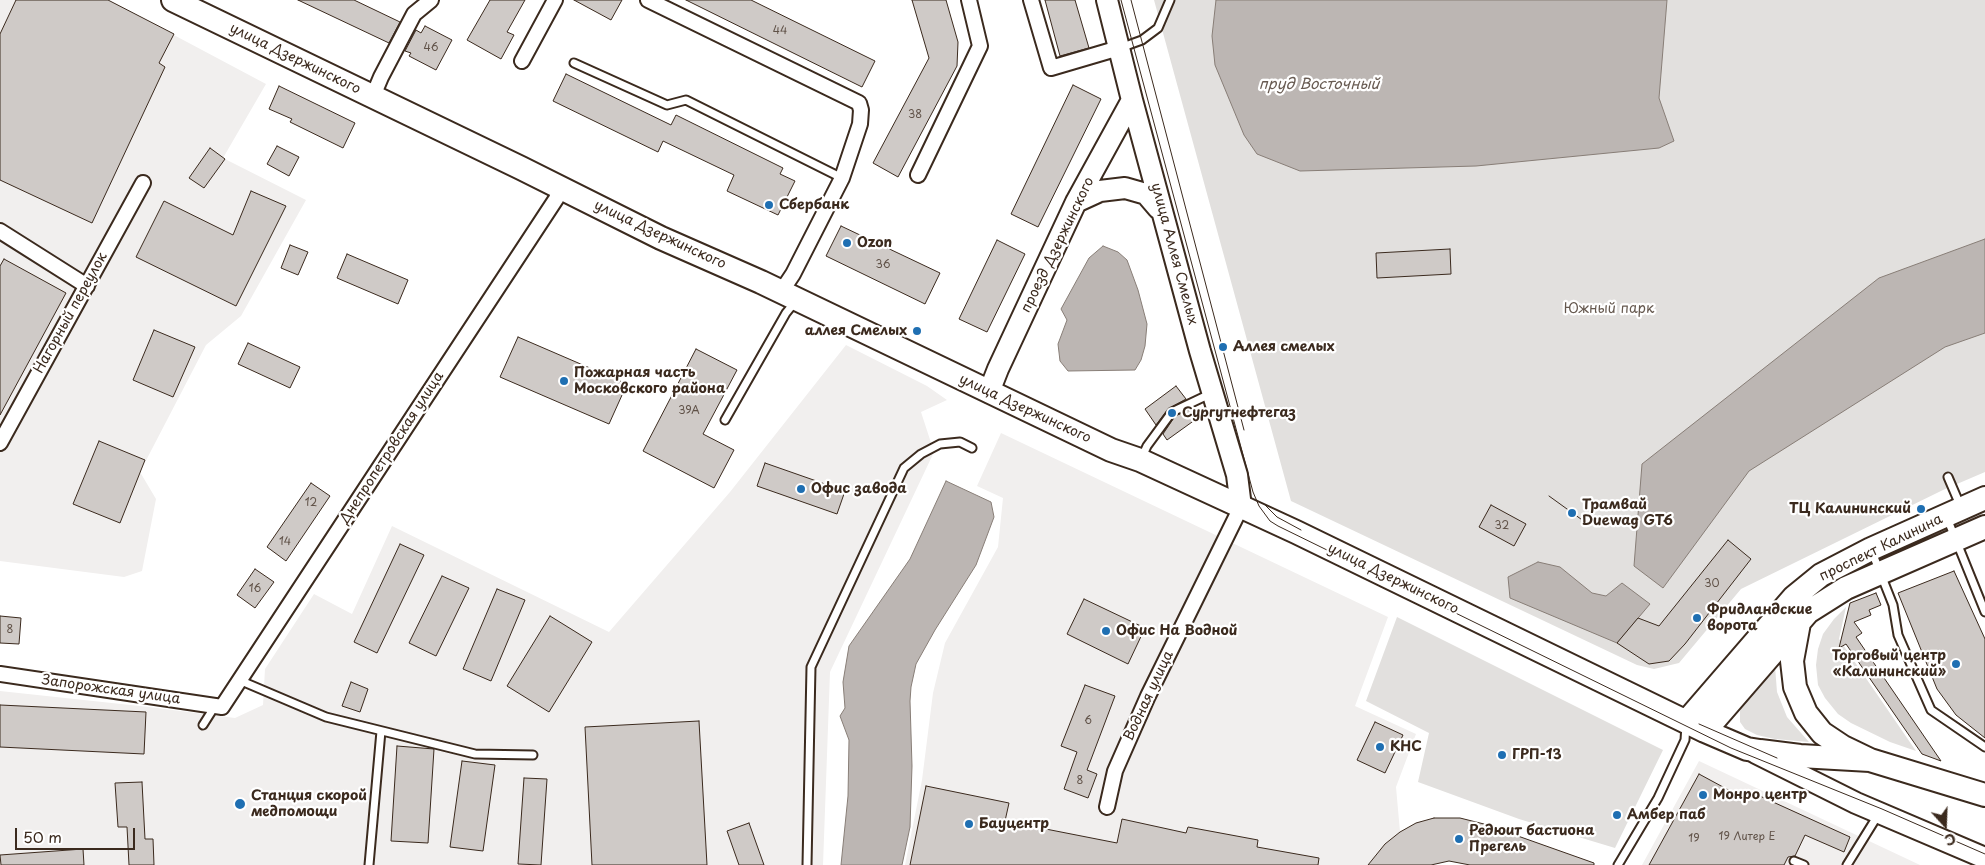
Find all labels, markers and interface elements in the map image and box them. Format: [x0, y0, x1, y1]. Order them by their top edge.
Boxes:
street label: улица Дзержинского [227, 20, 363, 98]
house number: 44 [773, 24, 787, 38]
house number: 46 [424, 41, 438, 55]
water label: пруд Восточный [1259, 76, 1379, 94]
house number: 38 [908, 108, 922, 122]
street label: проезд Дзержинского [1018, 174, 1098, 316]
street label: улица Аллея Смелых [1147, 181, 1201, 327]
street label: улица Дзержинского [591, 197, 729, 273]
place label: Сбербанк [779, 197, 849, 213]
marker: Сбербанк [763, 199, 775, 211]
place label: Ozon [857, 235, 892, 251]
marker: Ozon [841, 237, 853, 249]
street label: Нагорный переулок [31, 250, 111, 376]
house number: 36 [876, 258, 890, 272]
park label: Южный парк [1564, 301, 1654, 317]
place label: аллея Смелых [805, 323, 907, 339]
marker: аллея Смелых [911, 325, 923, 337]
place label: Аллея смелых [1233, 339, 1334, 355]
marker: Аллея смелых [1217, 341, 1229, 353]
place label: Пожарная часть Московского района [574, 365, 725, 398]
street label: Днепропетровская улица [336, 369, 448, 527]
street label: улица Дзержинского [956, 371, 1094, 447]
marker: Пожарная часть Московского района [558, 375, 570, 387]
house number: 39А [678, 404, 700, 418]
place label: Сургутнефтегаз [1182, 405, 1296, 421]
marker: Сургутнефтегаз [1166, 407, 1178, 419]
place label: Офис завода [811, 481, 907, 497]
marker: Офис завода [795, 483, 807, 495]
house number: 12 [305, 496, 317, 510]
place label: Трамвай Duewag GT6 [1582, 497, 1673, 530]
place label: ТЦ Калининский [1789, 501, 1911, 517]
marker: ТЦ Калининский [1915, 503, 1927, 515]
marker: Трамвай Duewag GT6 [1566, 507, 1578, 519]
street label: проспект Калинина [1817, 511, 1945, 585]
house number: 32 [1495, 519, 1509, 533]
house number: 14 [279, 535, 291, 549]
street label: улица Дзержинского [1325, 540, 1461, 618]
house number: 30 [1704, 577, 1720, 591]
house number: 16 [249, 582, 261, 596]
place label: Фридландские ворота [1707, 602, 1812, 634]
marker: Фридландские ворота [1691, 612, 1703, 624]
house number: 8 [7, 623, 13, 637]
place label: Офис На Водной [1116, 623, 1238, 639]
marker: Офис На Водной [1100, 625, 1112, 637]
street label: Водная улица [1121, 648, 1177, 744]
place label: Торговый центр «Калининский» [1832, 648, 1946, 680]
marker: Торговый центр «Калининский» [1950, 658, 1962, 670]
street label: Запорожская улица [41, 672, 181, 708]
house number: 6 [1084, 714, 1092, 728]
place label: КНС [1390, 739, 1422, 755]
marker: КНС [1374, 741, 1386, 753]
place label: ГРП-13 [1512, 747, 1562, 763]
marker: ГРП-13 [1496, 749, 1508, 761]
house number: 8 [1077, 774, 1083, 788]
place label: Монро центр [1713, 787, 1807, 803]
place label: Станция скорой медпомощи [251, 788, 367, 820]
marker: Монро центр [1697, 789, 1709, 801]
marker: Станция скорой медпомощи [233, 797, 247, 811]
north arrow [1920, 800, 1970, 850]
place label: Амбер паб [1627, 807, 1705, 823]
marker: Амбер паб [1611, 809, 1623, 821]
place label: Бауцентр [979, 816, 1049, 832]
scale bar [18, 818, 138, 850]
marker: Бауцентр [963, 818, 975, 830]
place label: Редюит бастиона Прегель [1469, 823, 1594, 856]
text: 50 m [23, 825, 62, 848]
text: С [1942, 828, 1959, 851]
house number: 19 Литер Е [1719, 830, 1775, 844]
house number: 19 [1688, 832, 1700, 846]
marker: Редюит бастиона Прегель [1453, 833, 1465, 845]

